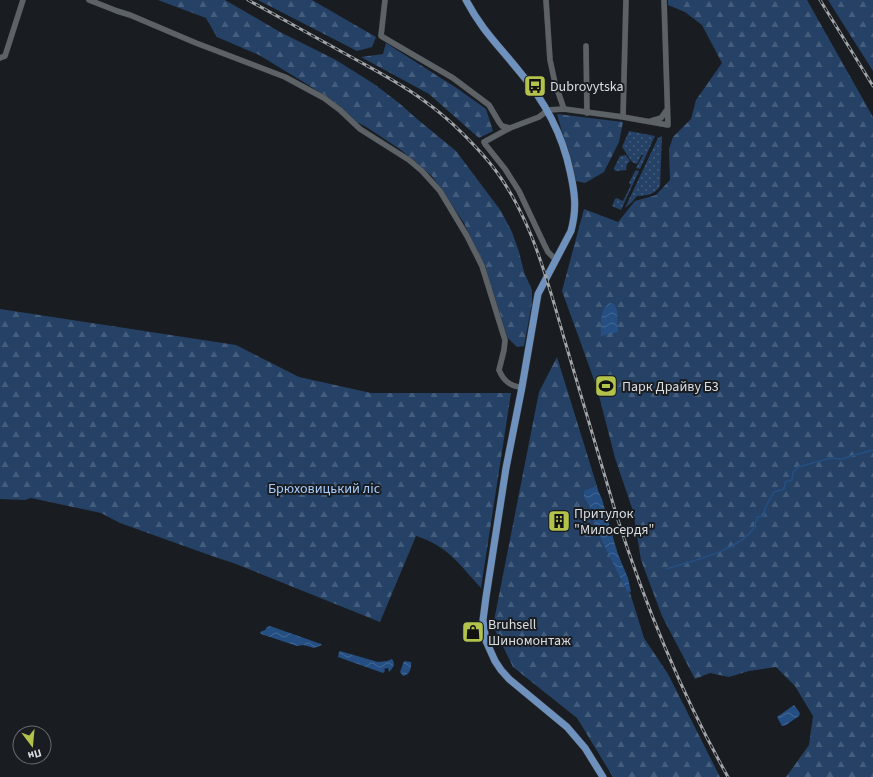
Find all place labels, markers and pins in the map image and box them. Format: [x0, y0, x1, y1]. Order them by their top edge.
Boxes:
bus stop icon: Dubrovytska [522, 73, 548, 99]
place label: Dubrovytska [550, 77, 624, 97]
sports icon: Парк Драйву Б3 [593, 373, 619, 399]
place label: Парк Драйву Б3 [622, 377, 719, 397]
place label: Притулок "Милосердя" [574, 504, 655, 540]
building icon: Притулок "Милосердя" [546, 508, 572, 534]
place label: Bruhsell Шиномонтаж [488, 615, 571, 651]
shop icon: Bruhsell Шиномонтаж [460, 619, 486, 645]

